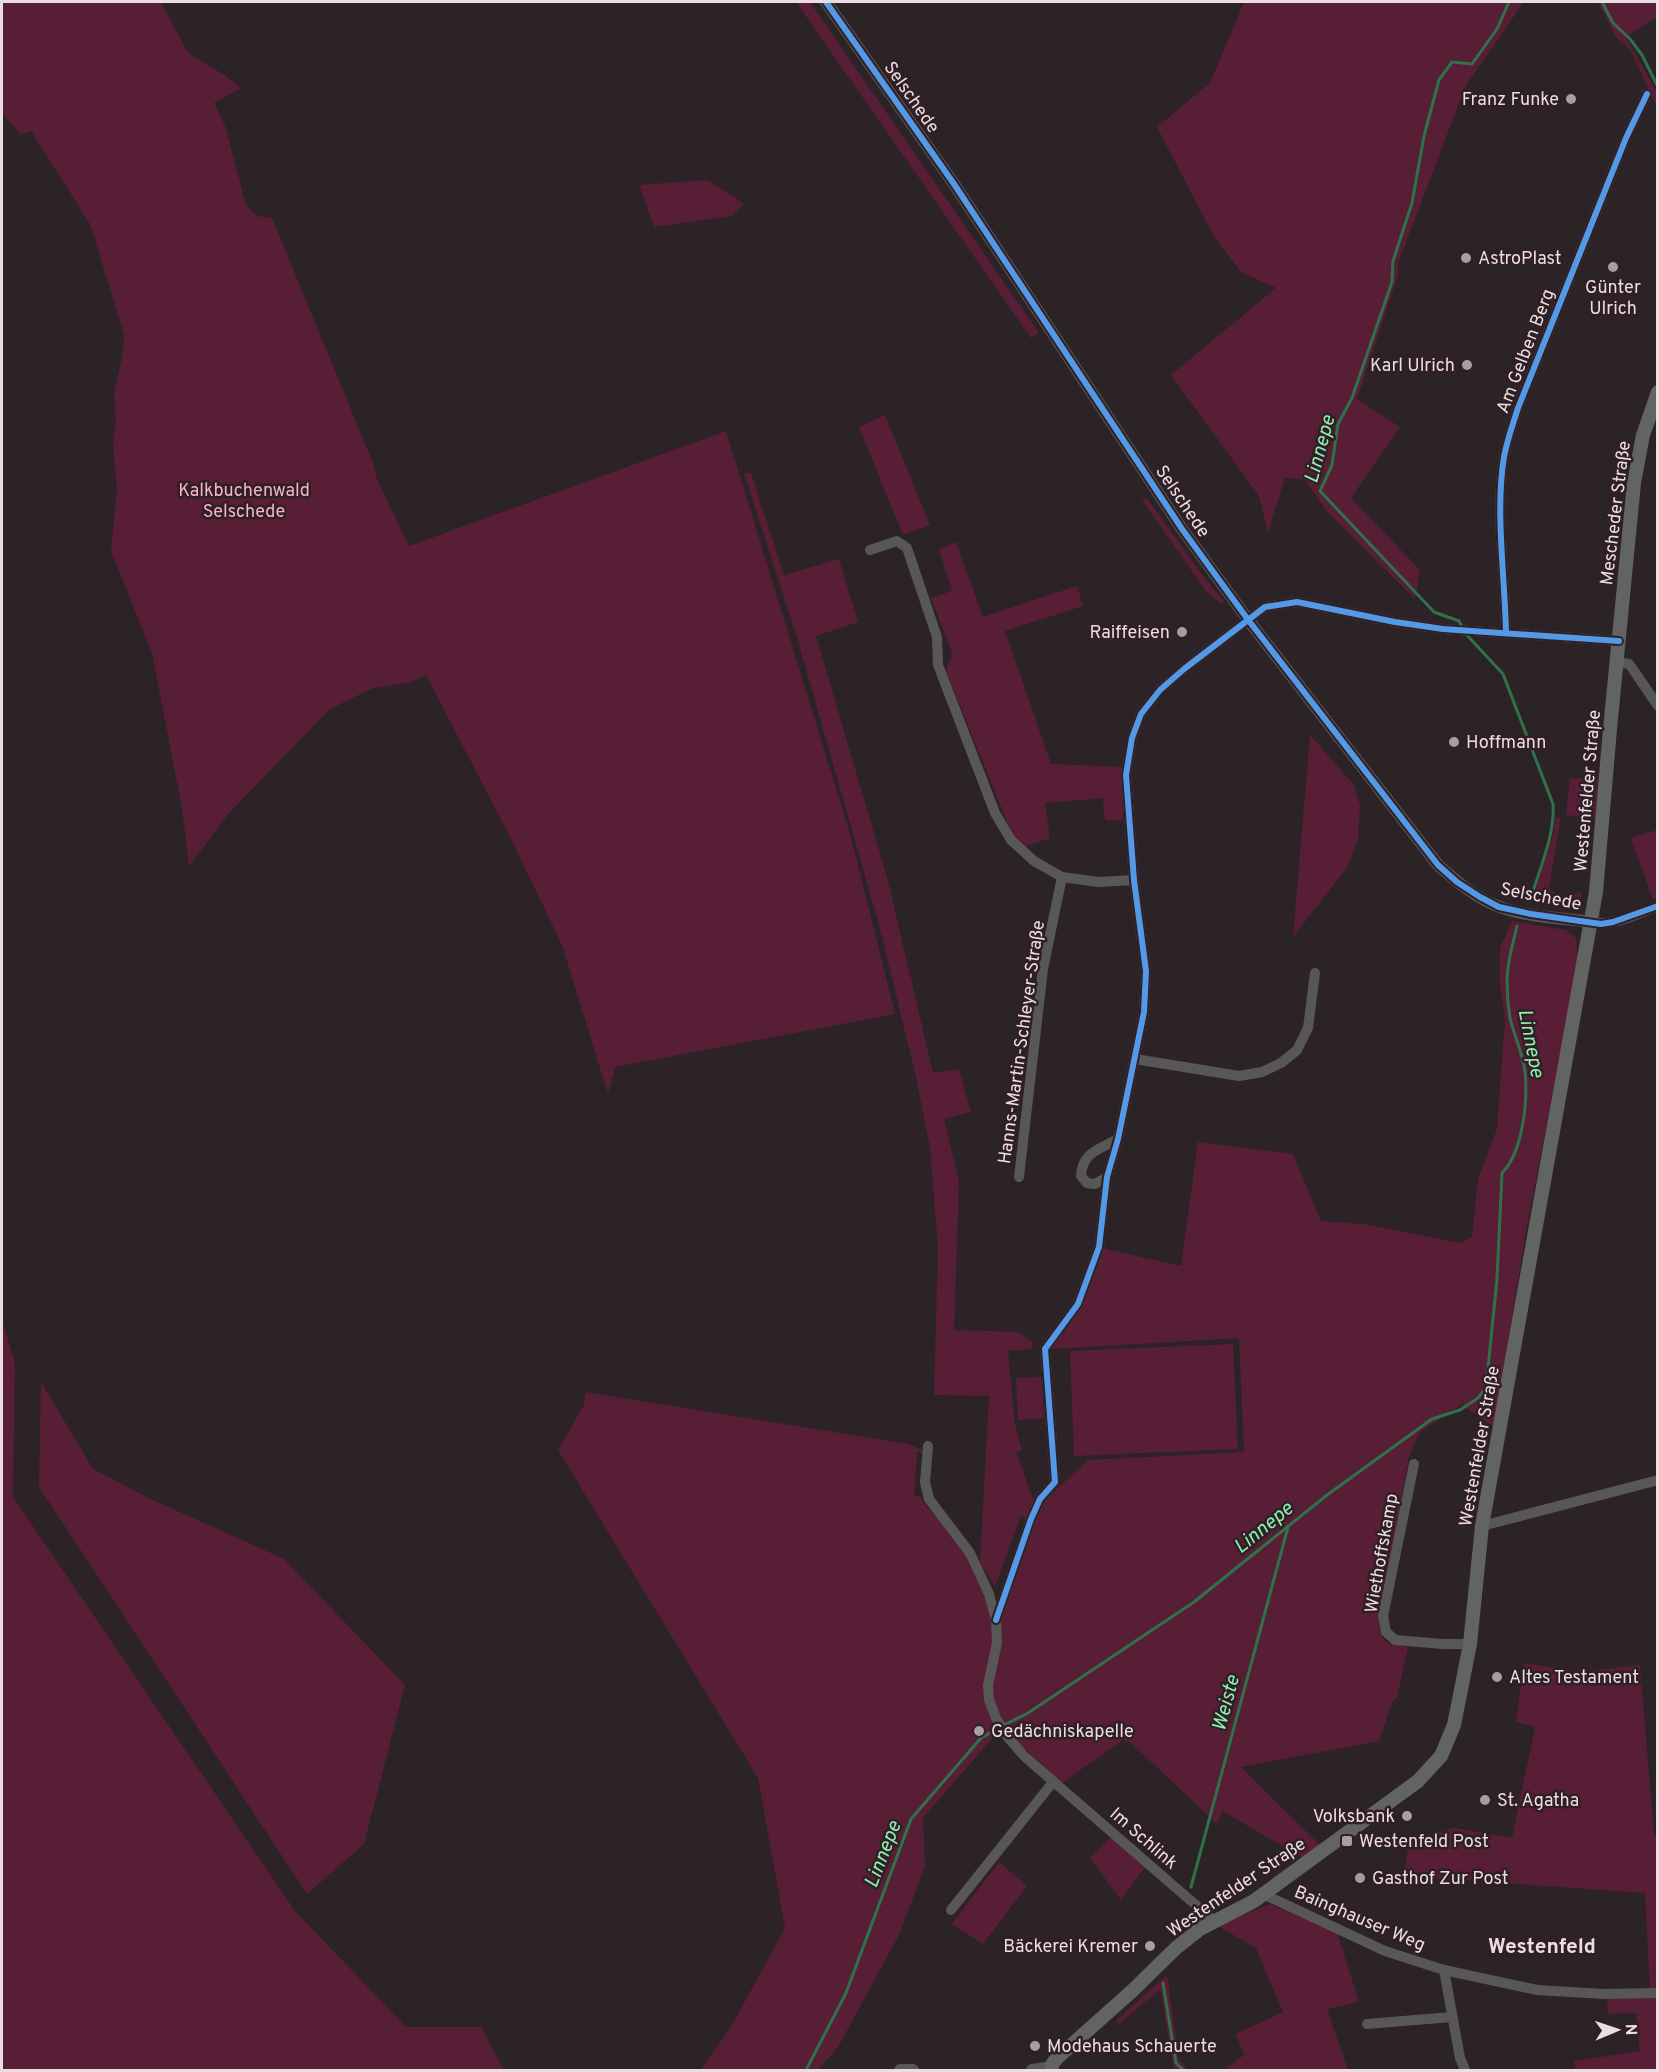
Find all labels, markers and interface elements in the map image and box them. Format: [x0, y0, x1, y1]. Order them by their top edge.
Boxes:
street label: Selschede [878, 58, 944, 138]
place label: Franz Funke [1462, 89, 1559, 112]
marker: Franz Funke [1564, 92, 1578, 106]
place label: AstroPlast [1478, 248, 1562, 271]
marker: AstroPlast [1459, 251, 1473, 265]
marker: Günter Ulrich [1606, 260, 1620, 274]
place label: Günter Ulrich [1585, 277, 1641, 321]
street label: Am Gelben Berg [1492, 286, 1561, 417]
place label: Karl Ulrich [1370, 355, 1455, 378]
marker: Karl Ulrich [1460, 358, 1474, 372]
water label: Linnepe [1299, 412, 1343, 486]
street label: Mescheder Straße [1596, 440, 1637, 587]
street label: Selschede [1149, 461, 1214, 542]
park label: Kalkbuchenwald Selschede [178, 480, 310, 524]
place label: Raiffeisen [1090, 622, 1170, 645]
marker: Raiffeisen [1175, 625, 1189, 639]
street label: Westenfelder Straße [1570, 709, 1607, 873]
place label: Hoffmann [1466, 732, 1546, 755]
marker: Hoffmann [1447, 735, 1461, 749]
street label: Selschede [1498, 878, 1583, 917]
street label: Hanns-Martin-Schleyer-Straße [994, 919, 1051, 1165]
water label: Linnepe [1511, 1007, 1550, 1081]
street label: Westenfelder Straße [1455, 1364, 1506, 1528]
street label: Wiethoffskamp [1361, 1492, 1404, 1615]
water label: Linnepe [1229, 1496, 1300, 1560]
place label: Altes Testament [1509, 1667, 1639, 1690]
marker: Altes Testament [1490, 1670, 1504, 1684]
water label: Weiste [1207, 1672, 1247, 1734]
place label: Gedächniskapelle [991, 1721, 1134, 1744]
marker: Gedächniskapelle [972, 1724, 986, 1738]
place label: St. Agatha [1497, 1790, 1579, 1813]
marker: St. Agatha [1478, 1793, 1492, 1807]
street label: Im Schlink [1104, 1803, 1182, 1875]
place label: Volksbank [1313, 1806, 1395, 1829]
marker: Volksbank [1400, 1809, 1414, 1823]
water label: Linnepe [859, 1817, 909, 1892]
place label: Westenfeld Post [1359, 1831, 1489, 1854]
street label: Westenfelder Straße [1163, 1833, 1311, 1943]
marker: Westenfeld Post [1340, 1834, 1354, 1848]
place label: Gasthof Zur Post [1372, 1868, 1509, 1891]
marker: Gasthof Zur Post [1353, 1871, 1367, 1885]
street label: Bainghauser Weg [1290, 1881, 1428, 1957]
district label: Westenfeld [1488, 1934, 1596, 1961]
place label: Bäckerei Kremer [1003, 1936, 1138, 1959]
marker: Bäckerei Kremer [1143, 1939, 1157, 1953]
north arrow [1587, 2000, 1647, 2060]
text: N [1620, 2023, 1640, 2036]
place label: Modehaus Schauerte [1047, 2036, 1217, 2059]
marker: Modehaus Schauerte [1028, 2039, 1042, 2053]

